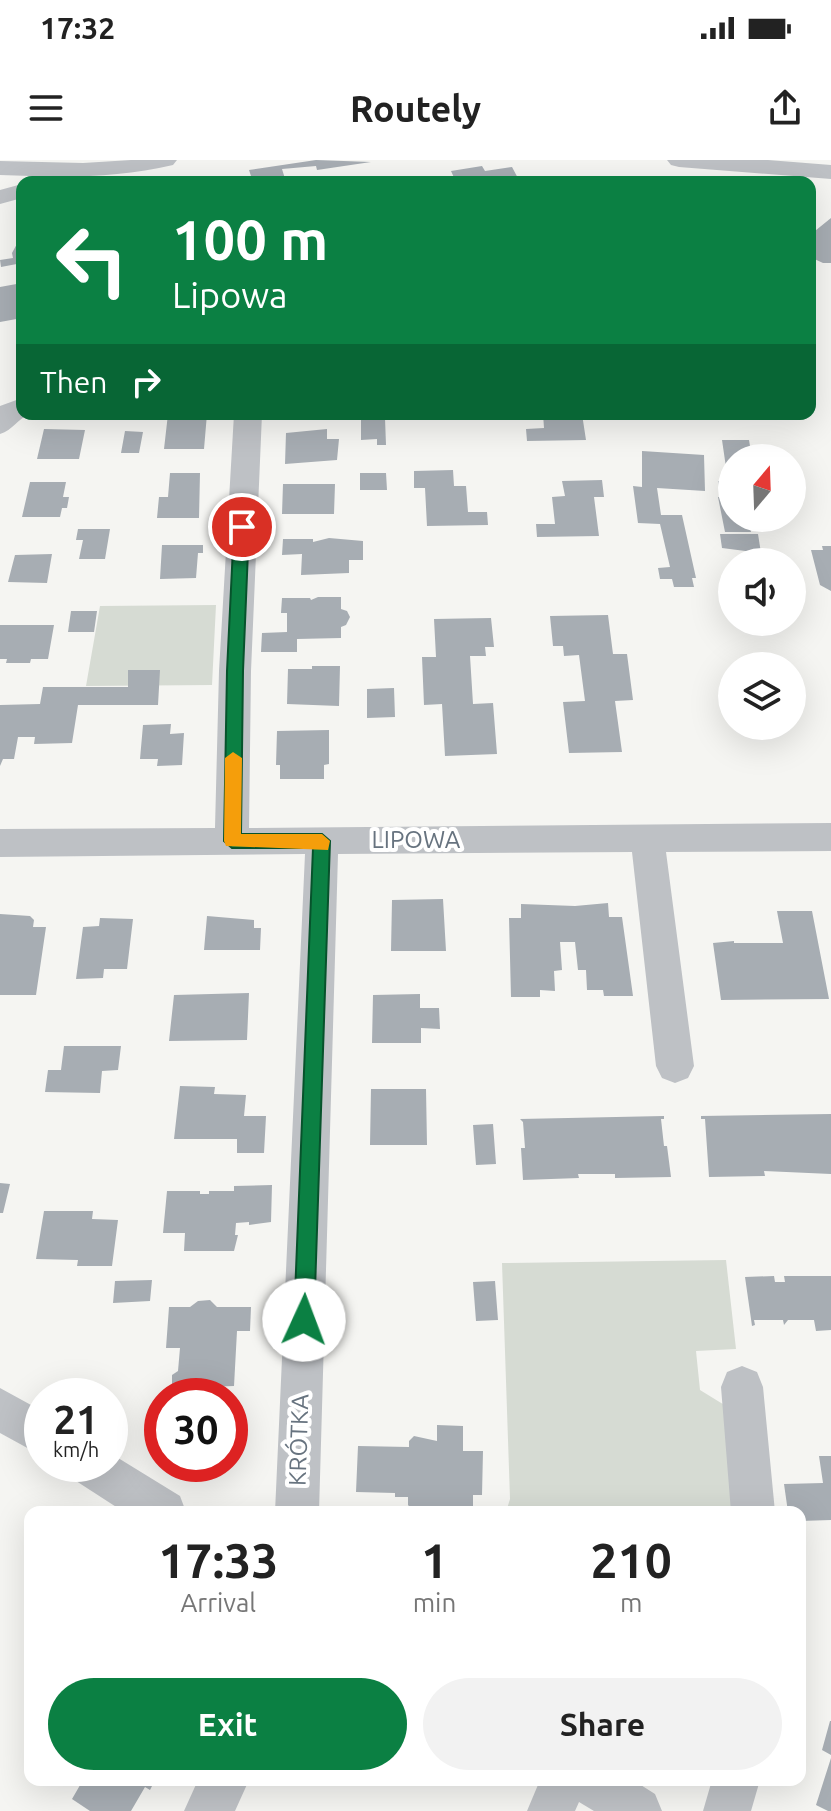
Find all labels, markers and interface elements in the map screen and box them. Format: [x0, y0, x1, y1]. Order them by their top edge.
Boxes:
text: 17:32 [40, 11, 115, 45]
icon: menu [24, 86, 68, 130]
icon: share [763, 86, 807, 130]
text: Routely [350, 88, 481, 129]
icon: left [40, 208, 144, 312]
text: 100 m [172, 208, 328, 271]
text: Lipowa [172, 274, 288, 315]
icon: right [124, 360, 168, 404]
text: Then [40, 365, 108, 399]
north arrow [718, 444, 806, 532]
map controls [718, 444, 806, 740]
pin [208, 493, 276, 561]
icon: arrive [220, 505, 264, 549]
button: sound [718, 548, 806, 636]
button: layers [718, 652, 806, 740]
street label: LIPOWA [372, 826, 461, 853]
position arrow [262, 1278, 346, 1362]
speed limit sign: 30 [144, 1378, 248, 1482]
street label: KRÓTKA [282, 1393, 314, 1486]
text: 21 [53, 1397, 99, 1442]
text: km/h [53, 1438, 99, 1461]
text: 17:33 [158, 1533, 278, 1587]
text: 1 [421, 1533, 448, 1587]
text: 210 [591, 1533, 672, 1587]
text: Arrival [180, 1588, 256, 1617]
text: min [413, 1588, 456, 1617]
text: m [620, 1588, 642, 1617]
button: Exit [48, 1678, 407, 1770]
button: Share [423, 1678, 782, 1770]

